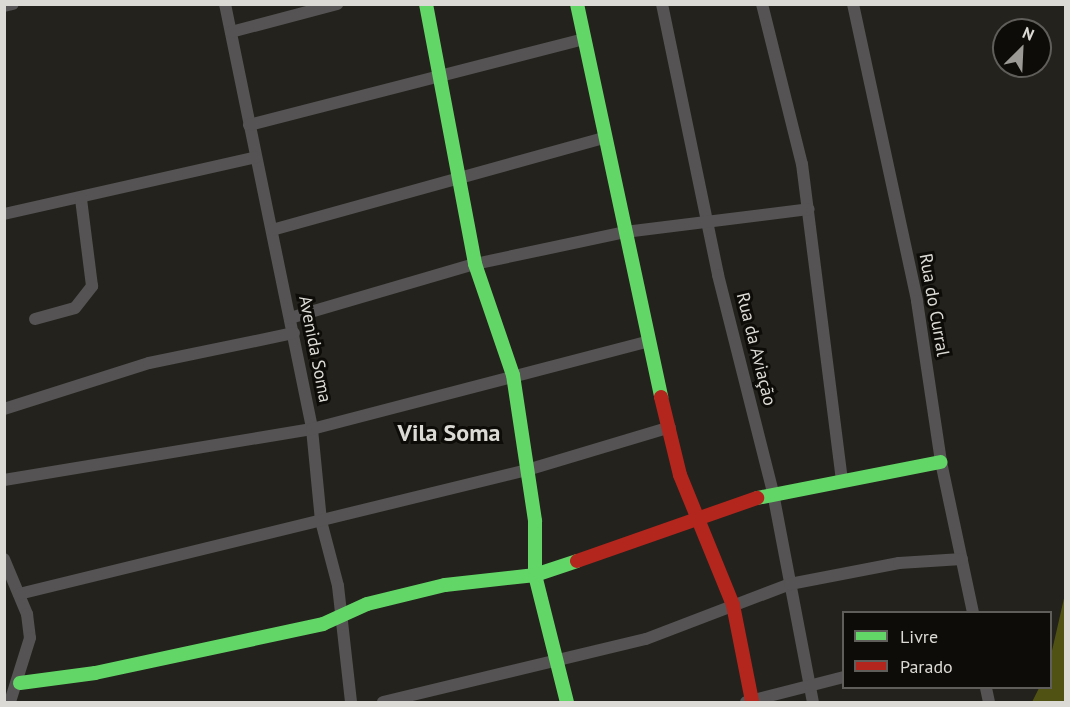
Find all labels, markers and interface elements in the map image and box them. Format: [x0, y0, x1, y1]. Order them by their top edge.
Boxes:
north arrow [992, 18, 1052, 78]
text: N [1020, 22, 1037, 45]
street label: Rua do Curral [914, 252, 954, 358]
street label: Rua da Aviação [731, 290, 781, 408]
street label: Avenida Soma [294, 294, 336, 404]
district label: Vila Soma [398, 419, 500, 447]
legend [842, 611, 1052, 689]
text: Livre [900, 625, 938, 648]
text: Parado [900, 655, 953, 678]

